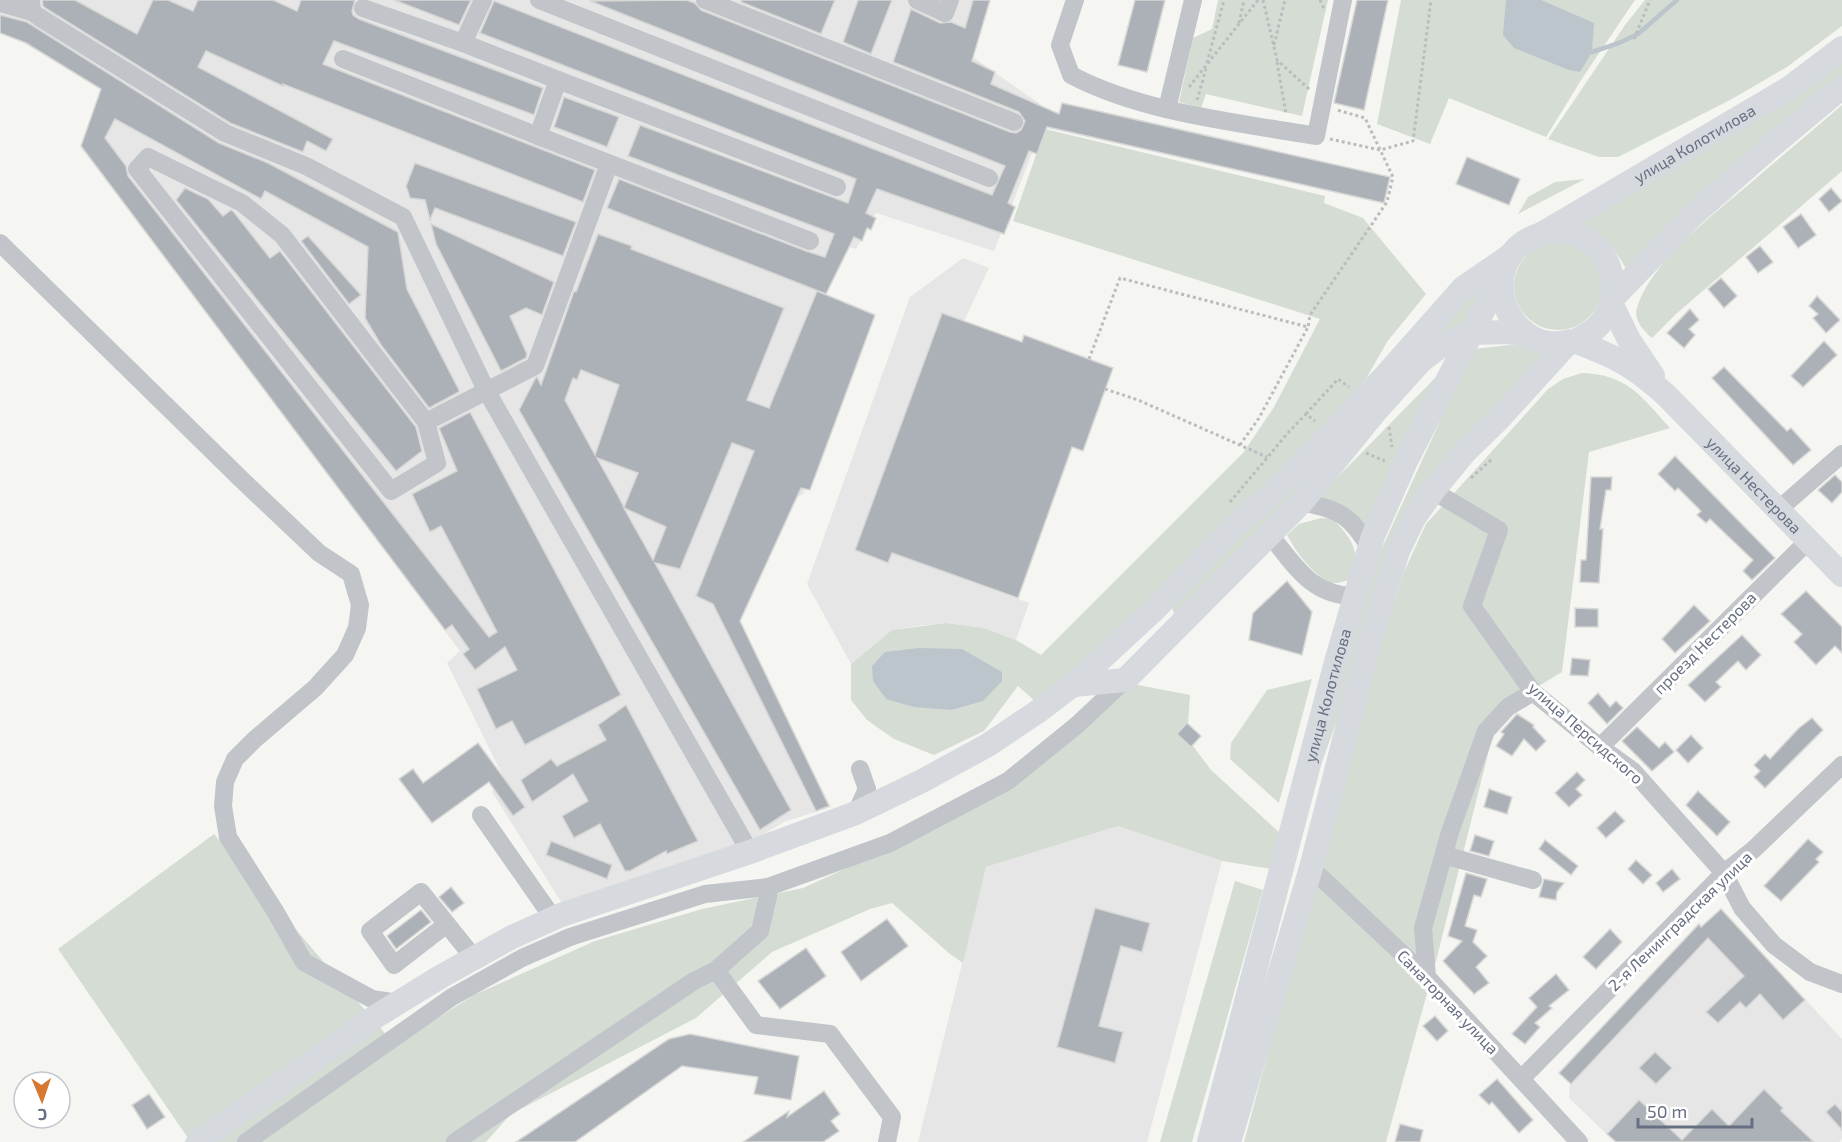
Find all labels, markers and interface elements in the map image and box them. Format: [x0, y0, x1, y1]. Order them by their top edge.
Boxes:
street label: улица Колотилова [1630, 100, 1759, 187]
street label: улица Нестерова [1702, 432, 1806, 537]
street label: проезд Нестерова [1650, 588, 1760, 698]
street label: улица Колотилова [1300, 626, 1354, 765]
street label: улица Персидского [1525, 678, 1647, 788]
street label: 2-я Ленинградская улица [1604, 847, 1756, 995]
street label: Санаторная улица [1393, 946, 1503, 1058]
north arrow [12, 1070, 72, 1130]
scale bar [1638, 1091, 1752, 1129]
text: 50 m [1647, 1100, 1687, 1122]
text: С [38, 1106, 48, 1125]

